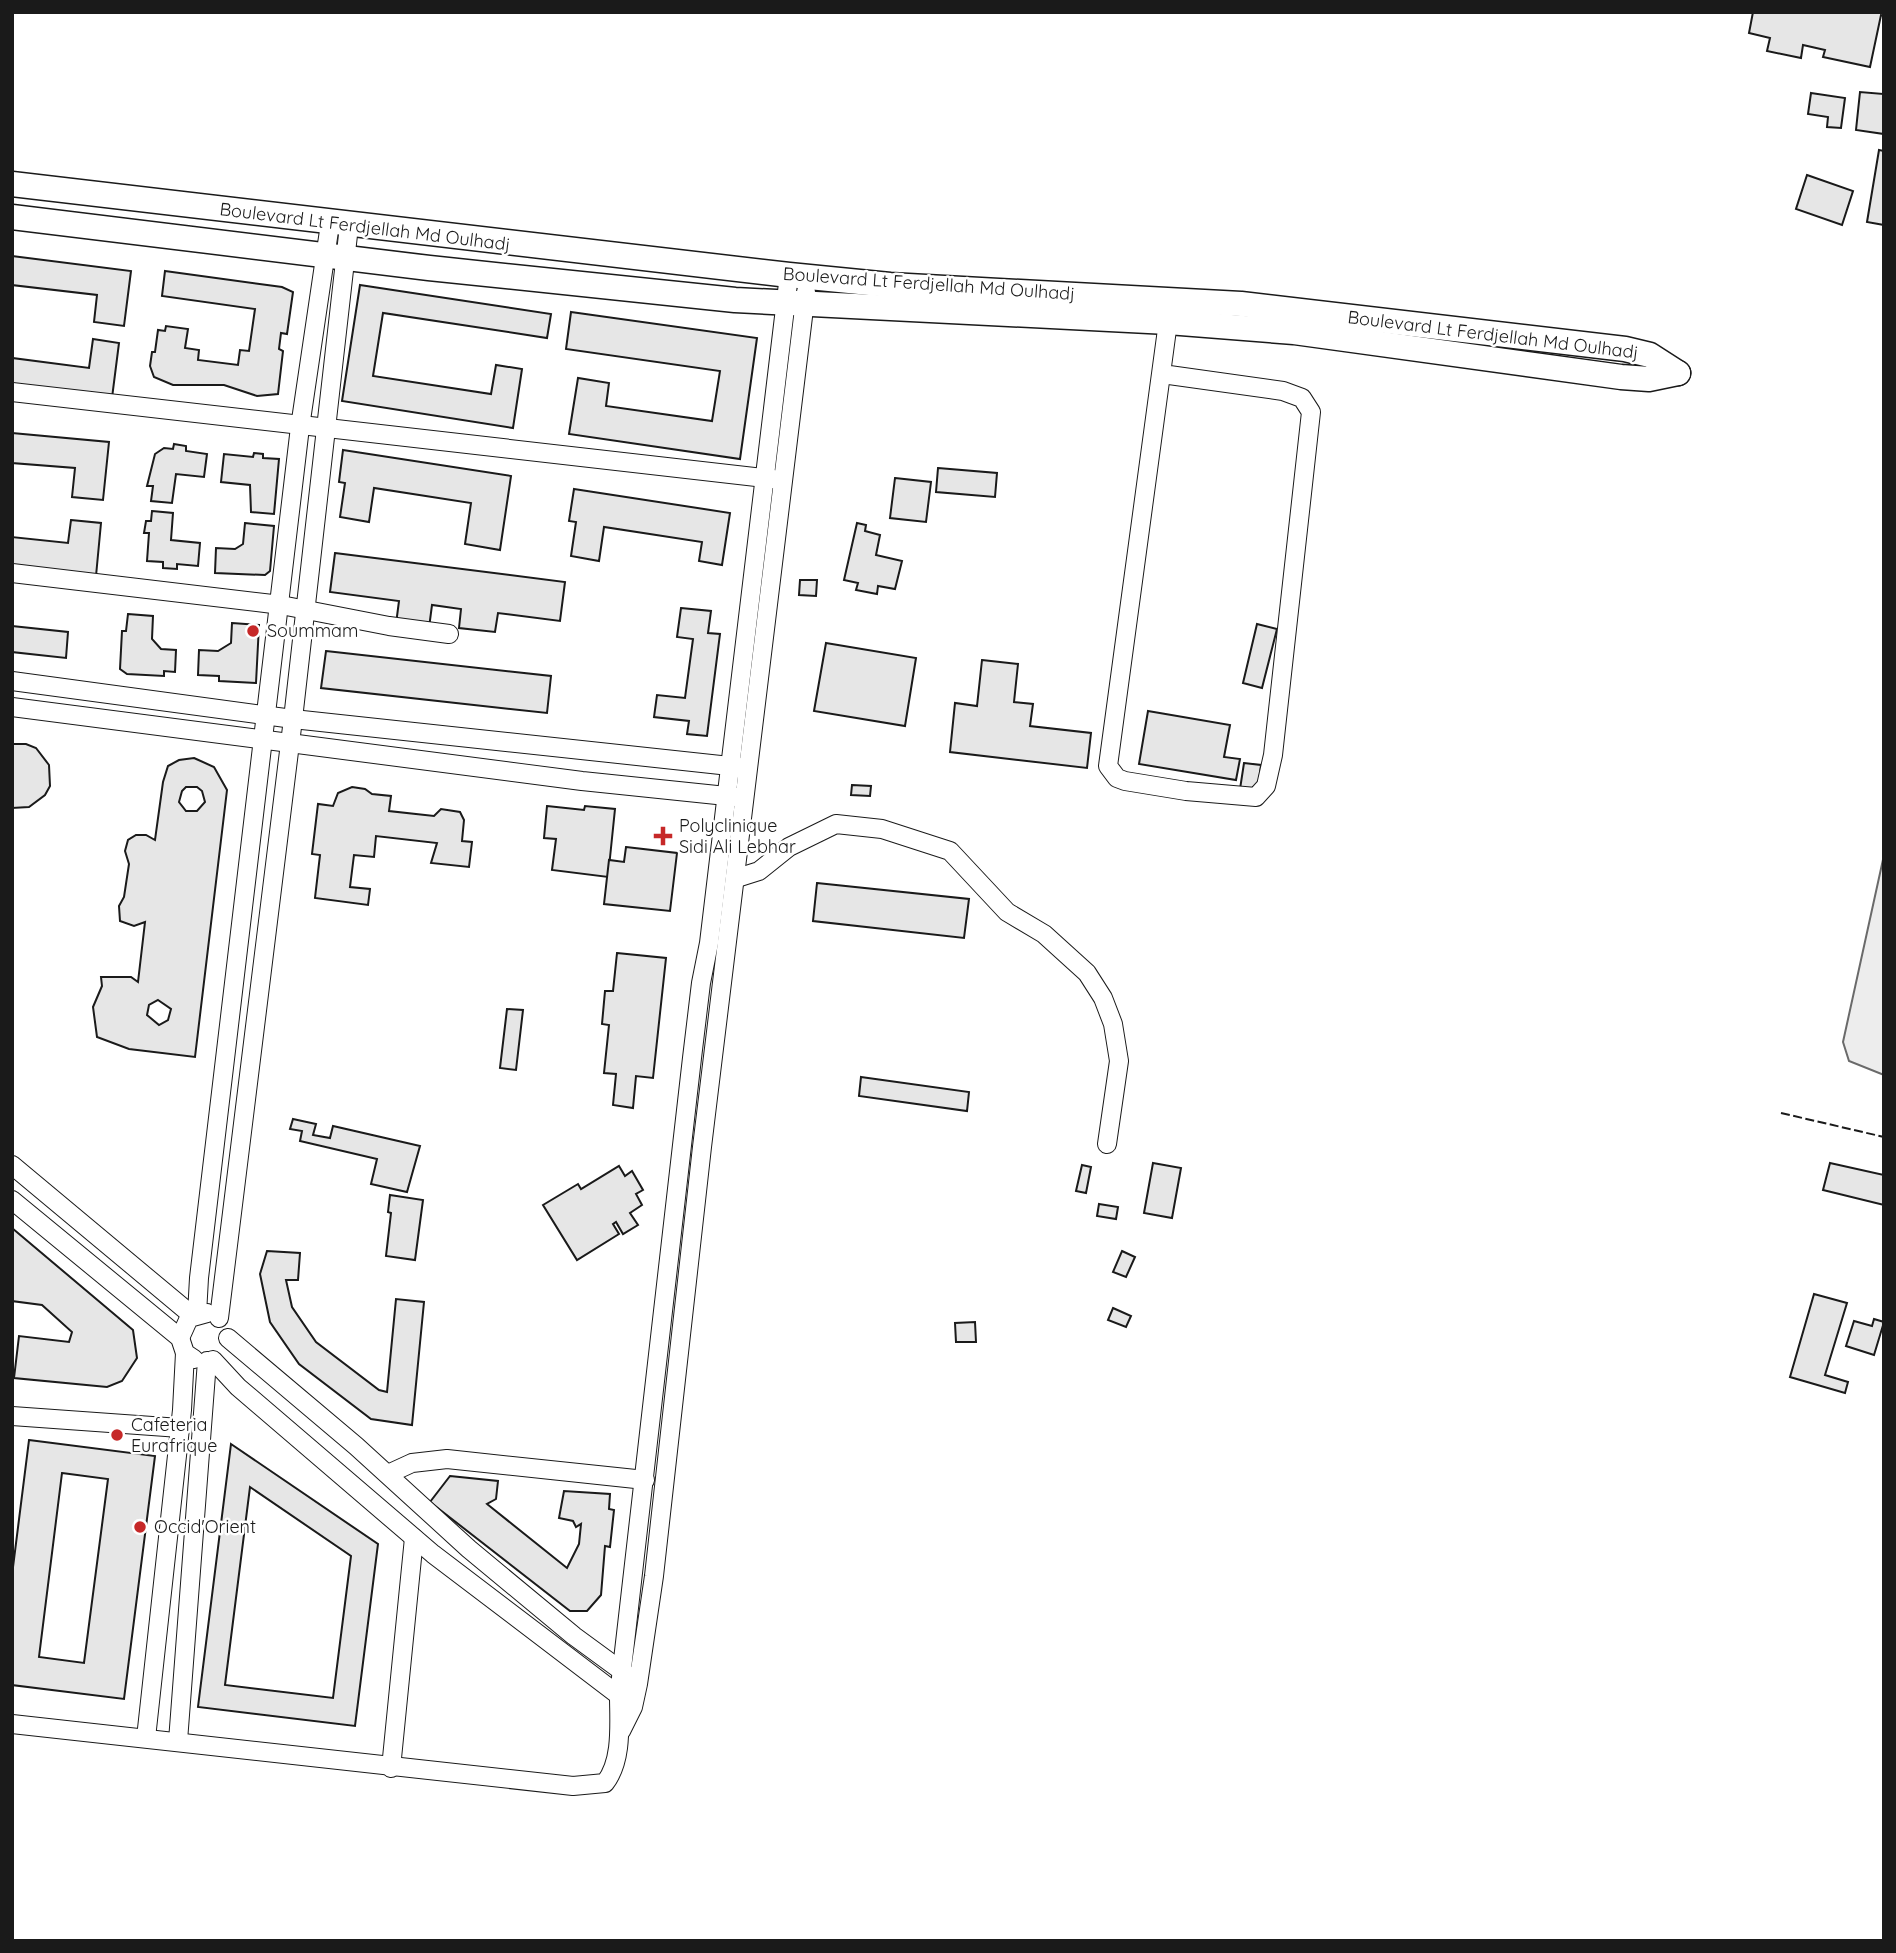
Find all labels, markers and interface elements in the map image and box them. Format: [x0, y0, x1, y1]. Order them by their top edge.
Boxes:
street label: Boulevard Lt Ferdjellah Md Oulhadj [218, 197, 512, 256]
street label: Boulevard Lt Ferdjellah Md Oulhadj [782, 262, 1076, 305]
street label: Boulevard Lt Ferdjellah Md Oulhadj [1346, 305, 1640, 364]
place label: Soummam [267, 619, 358, 642]
marker: Soummam [245, 623, 261, 639]
place label: Polyclinique Sidi Ali Lebhar [679, 814, 796, 858]
marker: Polyclinique Sidi Ali Lebhar [653, 826, 673, 846]
place label: Cafeteria Eurafrique [131, 1413, 218, 1457]
marker: Cafeteria Eurafrique [109, 1427, 125, 1443]
place label: Occid'Orient [154, 1515, 256, 1538]
marker: Occid'Orient [132, 1519, 148, 1535]

